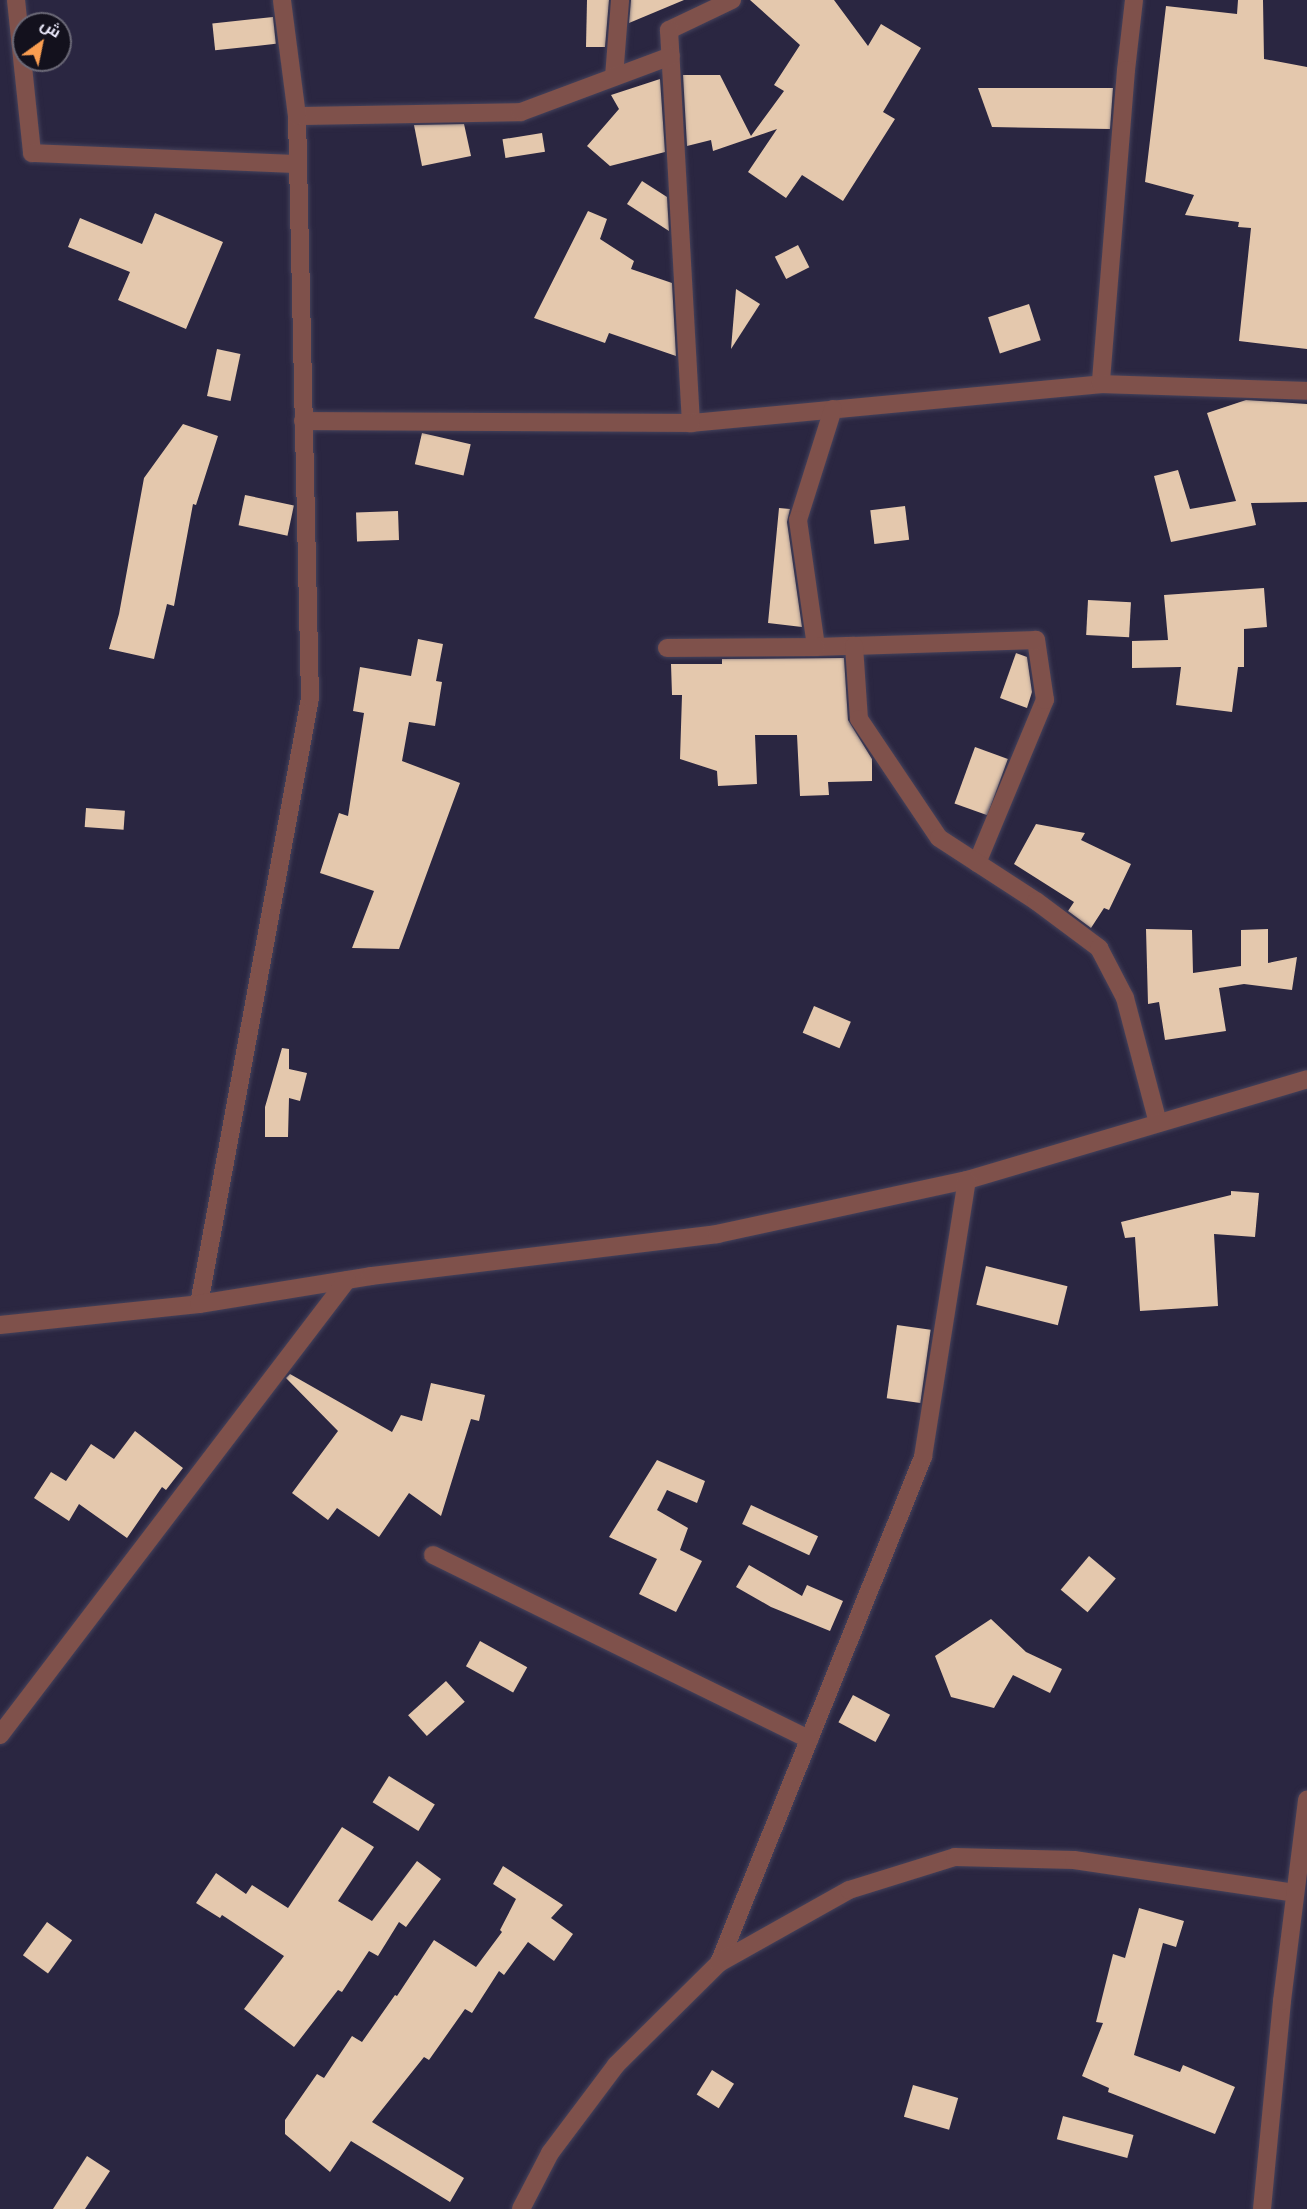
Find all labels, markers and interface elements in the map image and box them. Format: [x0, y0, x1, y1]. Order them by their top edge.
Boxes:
north arrow [12, 12, 72, 72]
text: ش [36, 14, 65, 43]

